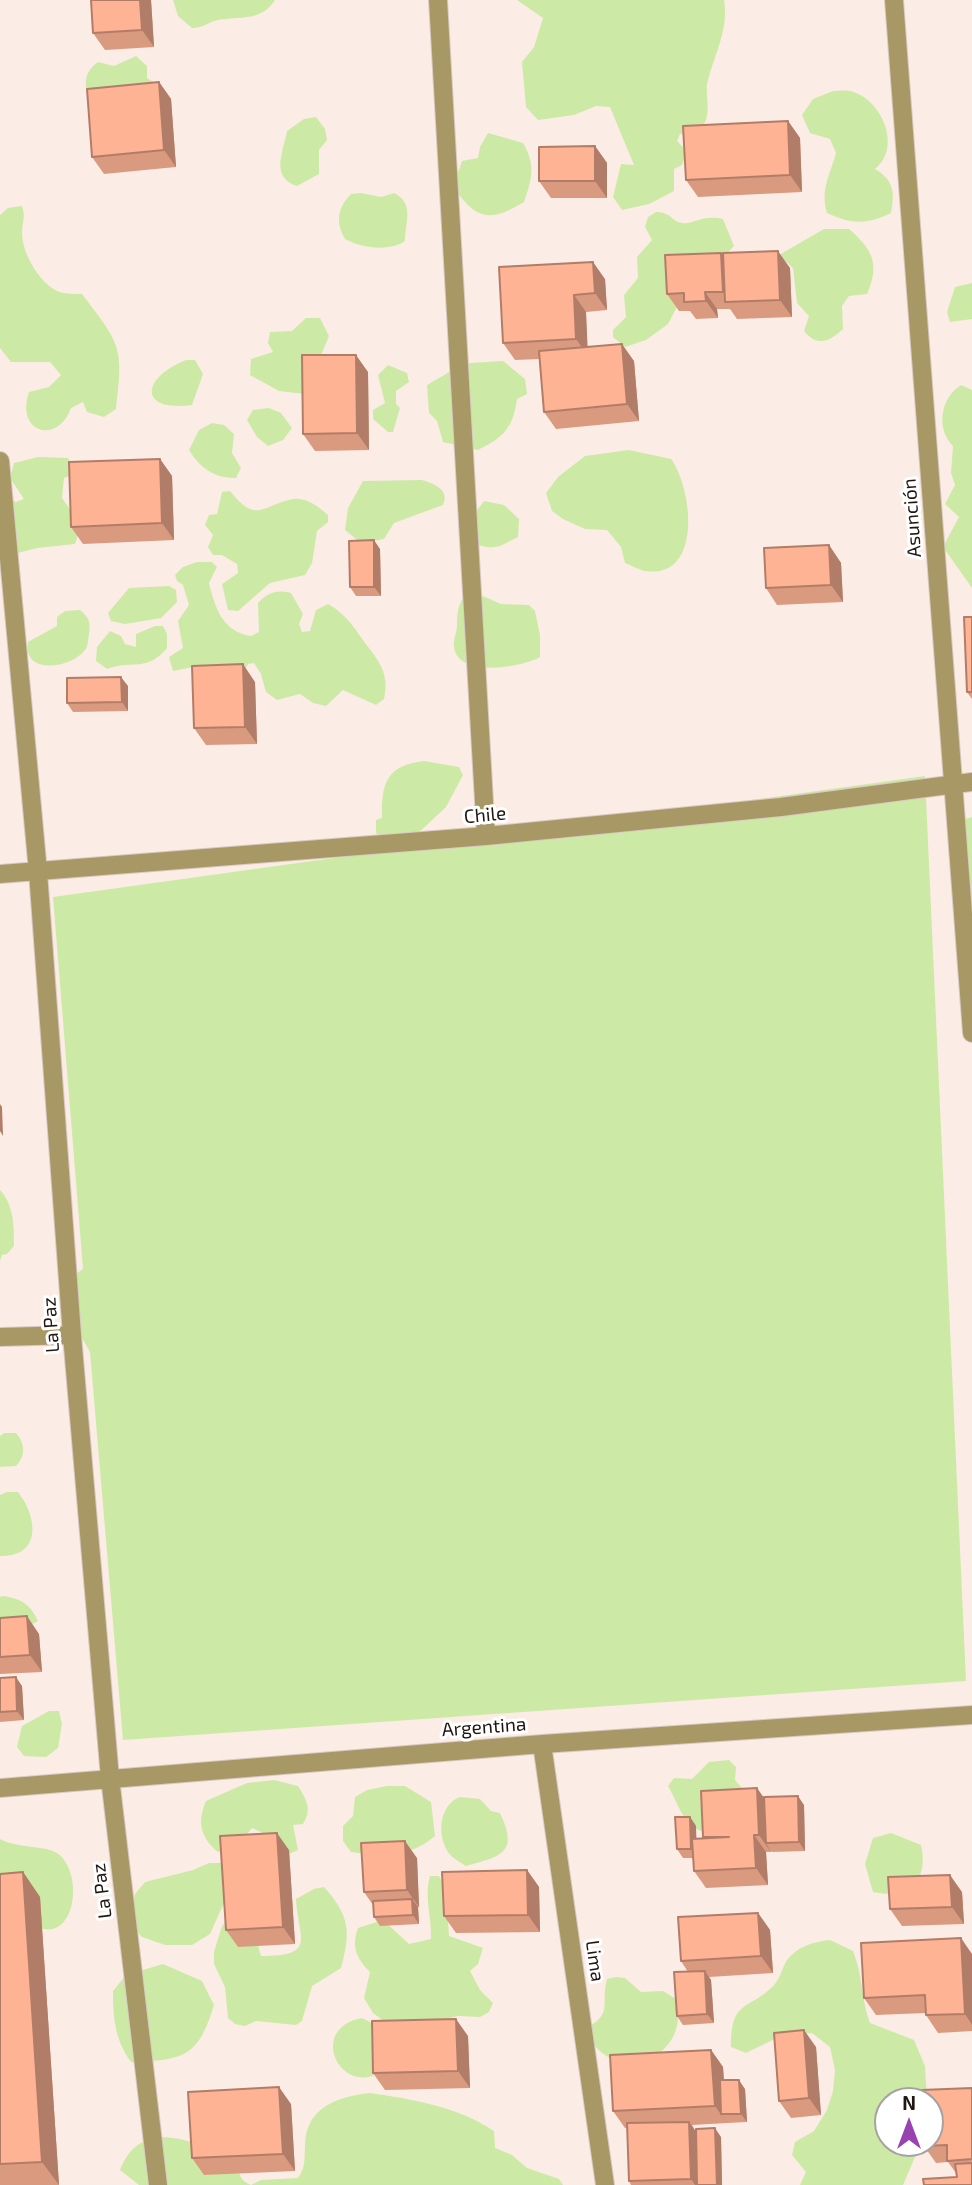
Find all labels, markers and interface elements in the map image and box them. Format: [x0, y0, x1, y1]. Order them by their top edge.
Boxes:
street label: Asunción [898, 478, 926, 558]
street label: Chile [463, 802, 507, 828]
street label: La Paz [38, 1296, 64, 1354]
street label: Argentina [441, 1713, 527, 1741]
street label: La Paz [87, 1862, 117, 1920]
street label: Lima [581, 1939, 609, 1983]
north arrow [874, 2087, 944, 2157]
text: N [902, 2091, 916, 2114]

